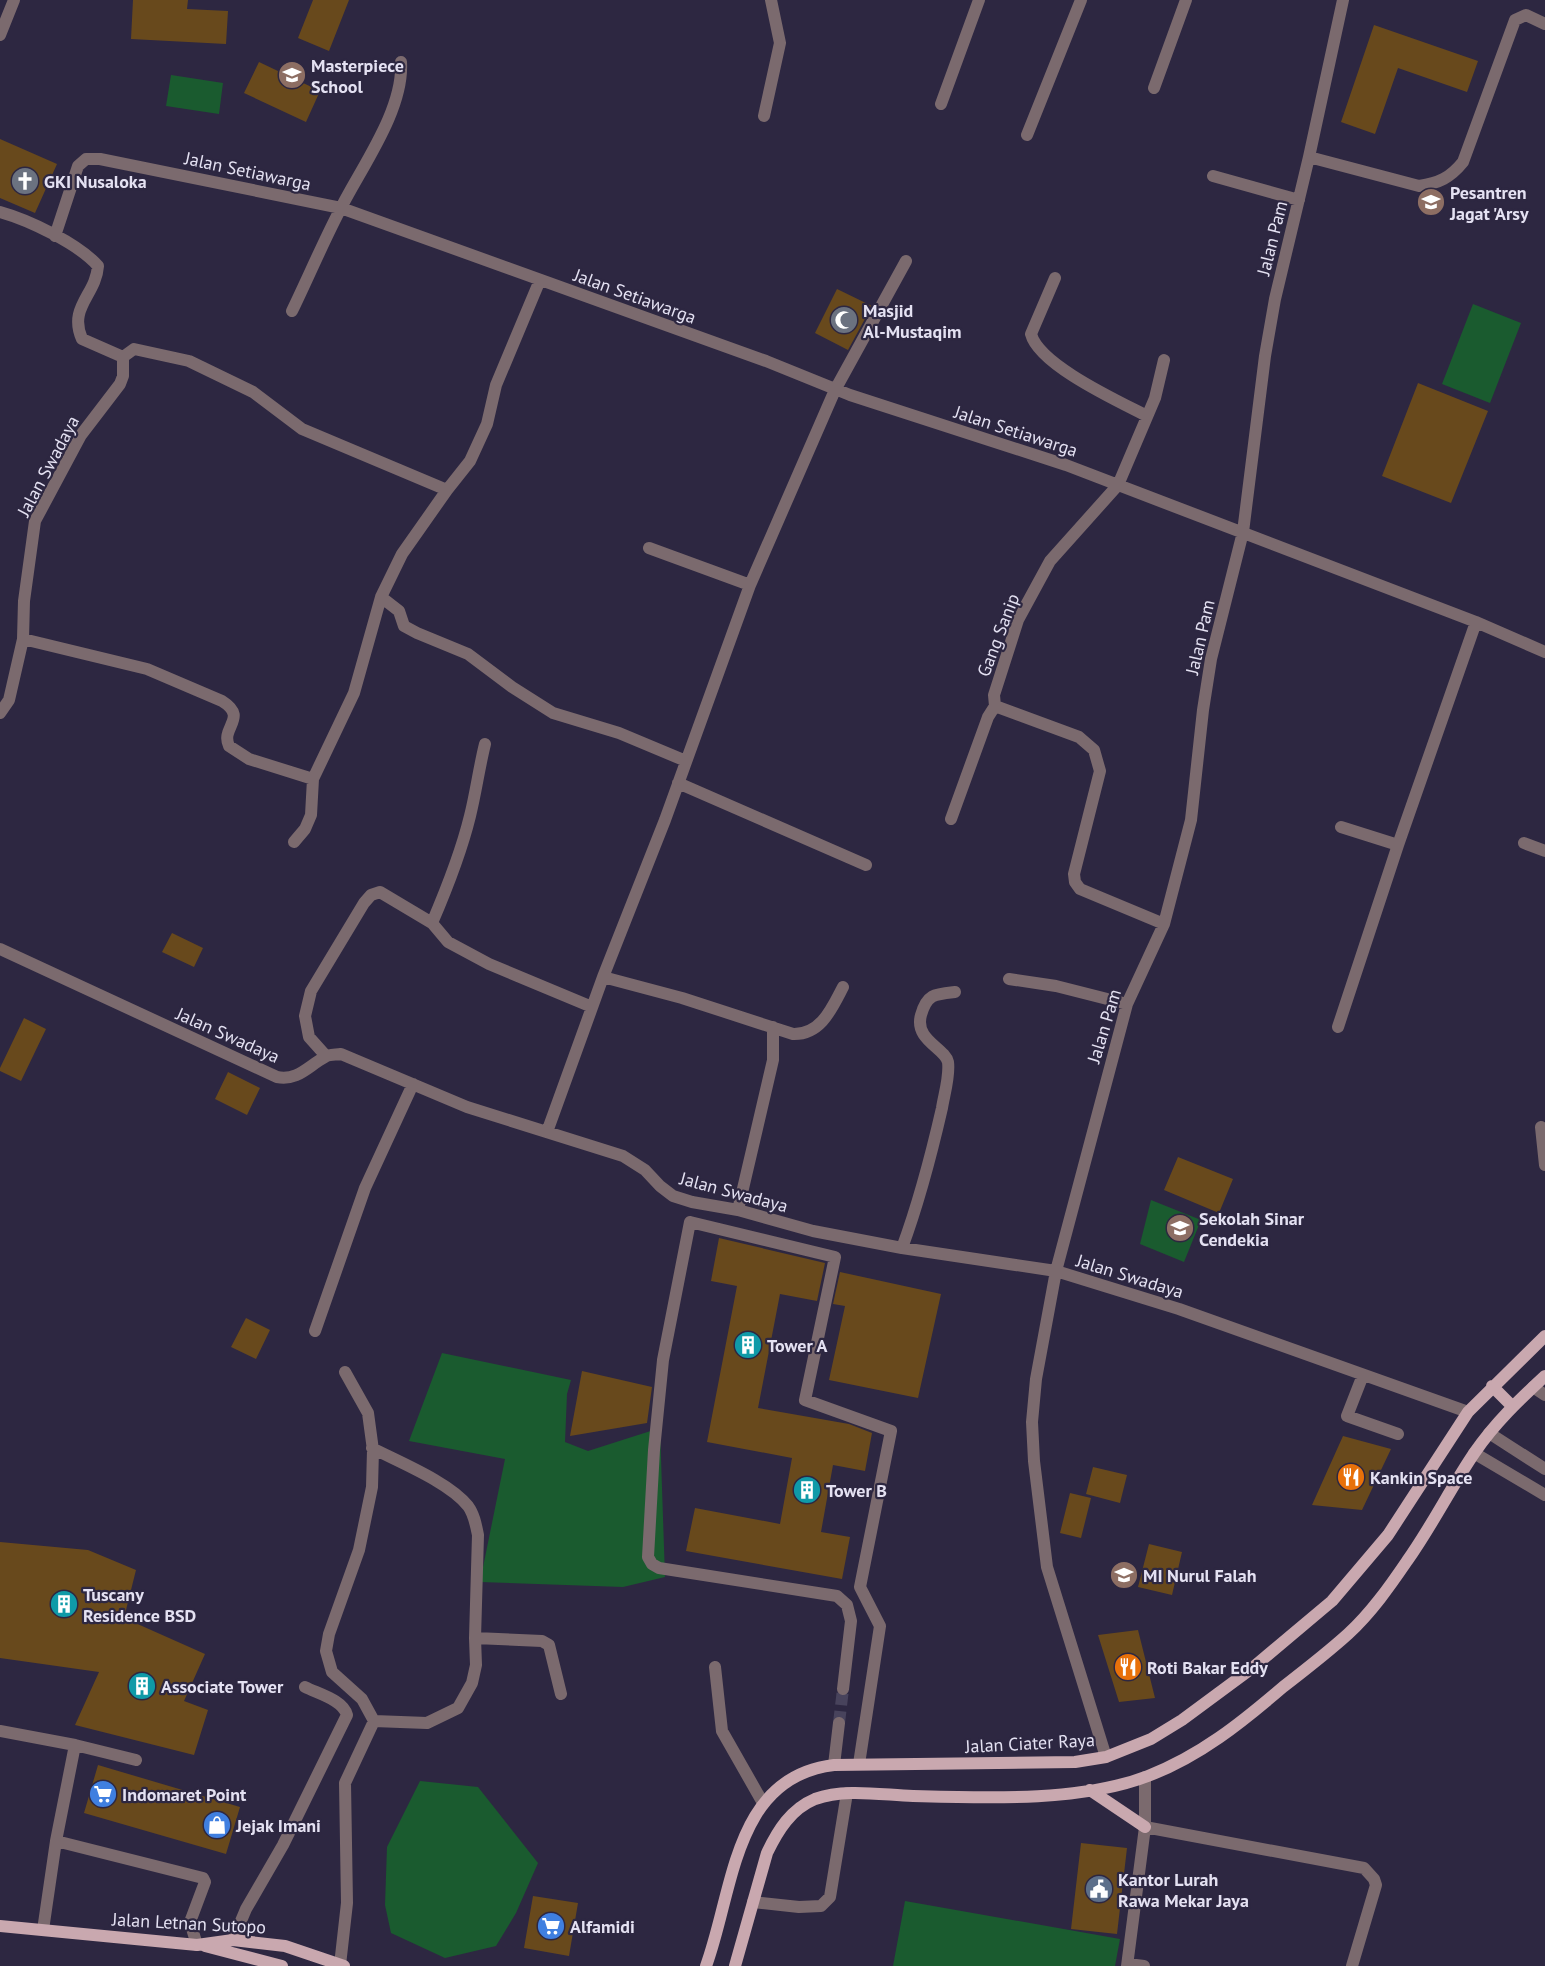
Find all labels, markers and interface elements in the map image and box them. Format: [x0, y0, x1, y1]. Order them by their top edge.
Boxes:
place label: Masterpiece School [311, 54, 404, 98]
school or university icon: Masterpiece School [277, 60, 307, 90]
street label: Jalan Setiawarga [182, 146, 313, 196]
church icon: GKI Nusaloka [10, 166, 40, 196]
place label: GKI Nusaloka [44, 170, 147, 193]
place label: Pesantren Jagat 'Arsy [1449, 181, 1529, 225]
school or university icon: Pesantren Jagat 'Arsy [1416, 187, 1446, 217]
street label: Jalan Pam [1251, 198, 1292, 279]
street label: Jalan Setiawarga [570, 263, 699, 329]
place label: Masjid Al-Mustaqim [863, 299, 962, 343]
mosque icon: Masjid Al-Mustaqim [829, 305, 859, 335]
street label: Jalan Setiawarga [950, 400, 1081, 462]
street label: Jalan Swadaya [11, 412, 84, 521]
street label: Gang Sanip [972, 590, 1024, 680]
street label: Jalan Pam [1180, 597, 1220, 678]
street label: Jalan Pam [1082, 986, 1126, 1067]
street label: Jalan Swadaya [172, 1002, 283, 1068]
street label: Jalan Swadaya [677, 1166, 790, 1217]
place label: Sekolah Sinar Cendekia [1199, 1207, 1305, 1251]
school or university icon: Sekolah Sinar Cendekia [1165, 1213, 1195, 1243]
street label: Jalan Swadaya [1073, 1249, 1186, 1303]
building icon: Tower A [733, 1330, 763, 1360]
place label: Tower A [767, 1334, 828, 1357]
restaurant icon: Kankin Space [1336, 1462, 1366, 1492]
place label: Kankin Space [1370, 1466, 1472, 1489]
building icon: Tower B [792, 1475, 822, 1505]
place label: Tower B [826, 1479, 887, 1502]
school or university icon: MI Nurul Falah [1109, 1560, 1139, 1590]
place label: MI Nurul Falah [1143, 1564, 1257, 1587]
place label: Tuscany Residence BSD [83, 1583, 196, 1627]
building icon: Tuscany Residence BSD [49, 1589, 79, 1619]
restaurant icon: Roti Bakar Eddy [1113, 1652, 1143, 1682]
place label: Roti Bakar Eddy [1147, 1656, 1268, 1679]
building icon: Associate Tower [127, 1671, 157, 1701]
place label: Associate Tower [161, 1675, 284, 1698]
street label: Jalan Ciater Raya [964, 1728, 1095, 1758]
supermarket icon: Indomaret Point [88, 1779, 118, 1809]
place label: Indomaret Point [122, 1783, 247, 1806]
shop icon: Jejak Imani [202, 1810, 232, 1840]
place label: Jejak Imani [235, 1814, 321, 1837]
place label: Kantor Lurah Rawa Mekar Jaya [1118, 1868, 1249, 1912]
public building icon: Kantor Lurah Rawa Mekar Jaya [1084, 1874, 1114, 1904]
street label: Jalan Letnan Sutopo [110, 1907, 267, 1939]
supermarket icon: Alfamidi [536, 1911, 566, 1941]
place label: Alfamidi [570, 1915, 635, 1938]

